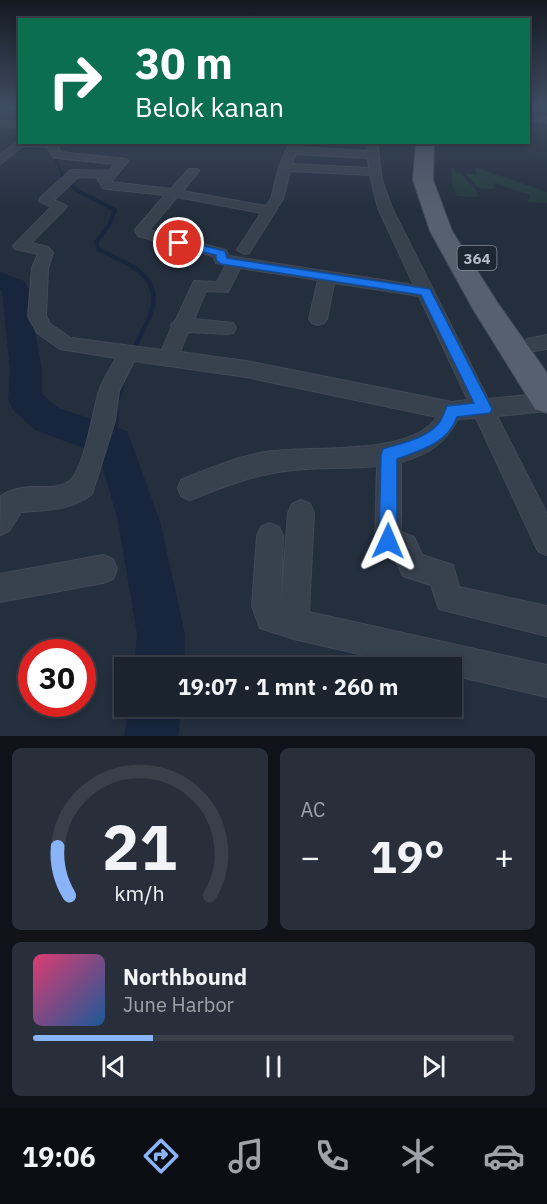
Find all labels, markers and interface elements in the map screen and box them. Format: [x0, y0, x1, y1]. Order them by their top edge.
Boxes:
text: 30 m [135, 36, 233, 91]
icon: right [36, 42, 114, 120]
text: Belok kanan [135, 89, 284, 124]
pin [153, 217, 204, 268]
icon: arrive [162, 226, 195, 259]
road number: 364 [458, 246, 496, 270]
position arrow [356, 509, 420, 573]
speed limit sign: 30 [18, 639, 96, 717]
text: 19:07 · 1 mnt · 260 m [178, 672, 398, 701]
text: AC [301, 796, 325, 823]
text: 21 [102, 806, 177, 887]
text: 19° [370, 827, 445, 885]
text: − [301, 835, 320, 878]
text: + [494, 835, 514, 878]
text: km/h [115, 879, 165, 907]
text: Northbound [123, 962, 247, 991]
text: June Harbor [123, 991, 234, 1018]
icon: previous [97, 1050, 130, 1083]
icon: pause [257, 1050, 290, 1083]
icon: next [417, 1050, 450, 1083]
icon: directions [140, 1135, 182, 1177]
icon: music [225, 1135, 267, 1177]
icon: phone [311, 1135, 353, 1177]
icon: climate [397, 1135, 439, 1177]
icon: car [483, 1135, 525, 1177]
text: 19:06 [22, 1139, 96, 1174]

